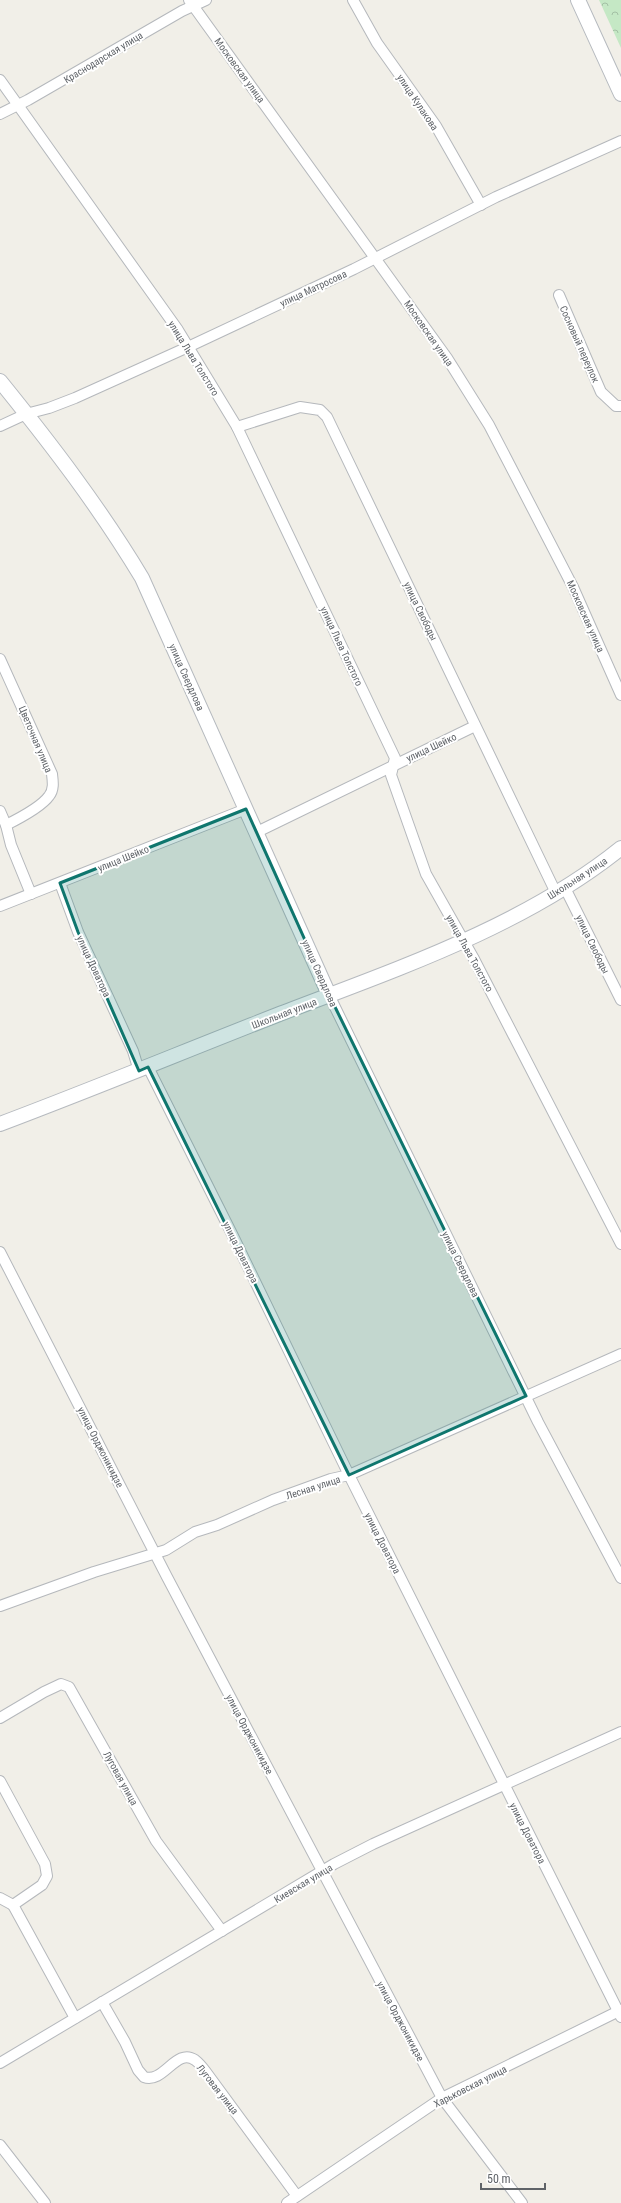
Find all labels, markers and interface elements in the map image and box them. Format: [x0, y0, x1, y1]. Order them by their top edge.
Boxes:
street label: Краснодарская улица [62, 29, 145, 85]
street label: Московская улица [212, 36, 267, 105]
street label: улица Кулакова [395, 72, 441, 133]
street label: улица Матросова [278, 268, 349, 309]
street label: Московская улица [402, 298, 455, 368]
street label: Сосновый переулок [558, 304, 601, 384]
street label: улица Льва Толстого [166, 319, 221, 398]
street label: Московская улица [565, 579, 606, 654]
street label: улица Свободы [402, 580, 440, 642]
street label: улица Льва Толстого [318, 605, 365, 688]
street label: улица Свердлова [167, 642, 206, 713]
street label: Цветочная улица [17, 704, 55, 774]
street label: улица Шейко [404, 731, 458, 764]
street label: улица Шейко [96, 843, 150, 874]
street label: Школьная улица [545, 855, 609, 902]
street label: улица Льва Толстого [444, 913, 495, 994]
street label: улица Свободы [574, 913, 612, 975]
street label: улица Доватора [74, 934, 113, 999]
street label: улица Свердлова [300, 938, 339, 1009]
street label: Школьная улица [250, 996, 318, 1031]
street label: улица Доватора [221, 1220, 260, 1285]
street label: улица Свердлова [440, 1229, 481, 1299]
street label: улица Орджоникидзе [75, 1405, 126, 1490]
street label: Лесная улица [285, 1473, 342, 1501]
street label: улица Доватора [363, 1511, 403, 1576]
street label: улица Орджоникидзе [224, 1692, 275, 1776]
street label: Луговая улица [101, 1749, 140, 1807]
street label: улица Доватора [508, 1801, 548, 1866]
street label: Киевская улица [272, 1862, 334, 1905]
street label: улица Орджоникидзе [375, 1979, 426, 2063]
street label: Луговая улица [195, 2062, 241, 2117]
street label: Харьковская улица [432, 2063, 509, 2110]
scale bar [481, 2165, 545, 2191]
text: 50 m [487, 2172, 511, 2186]

